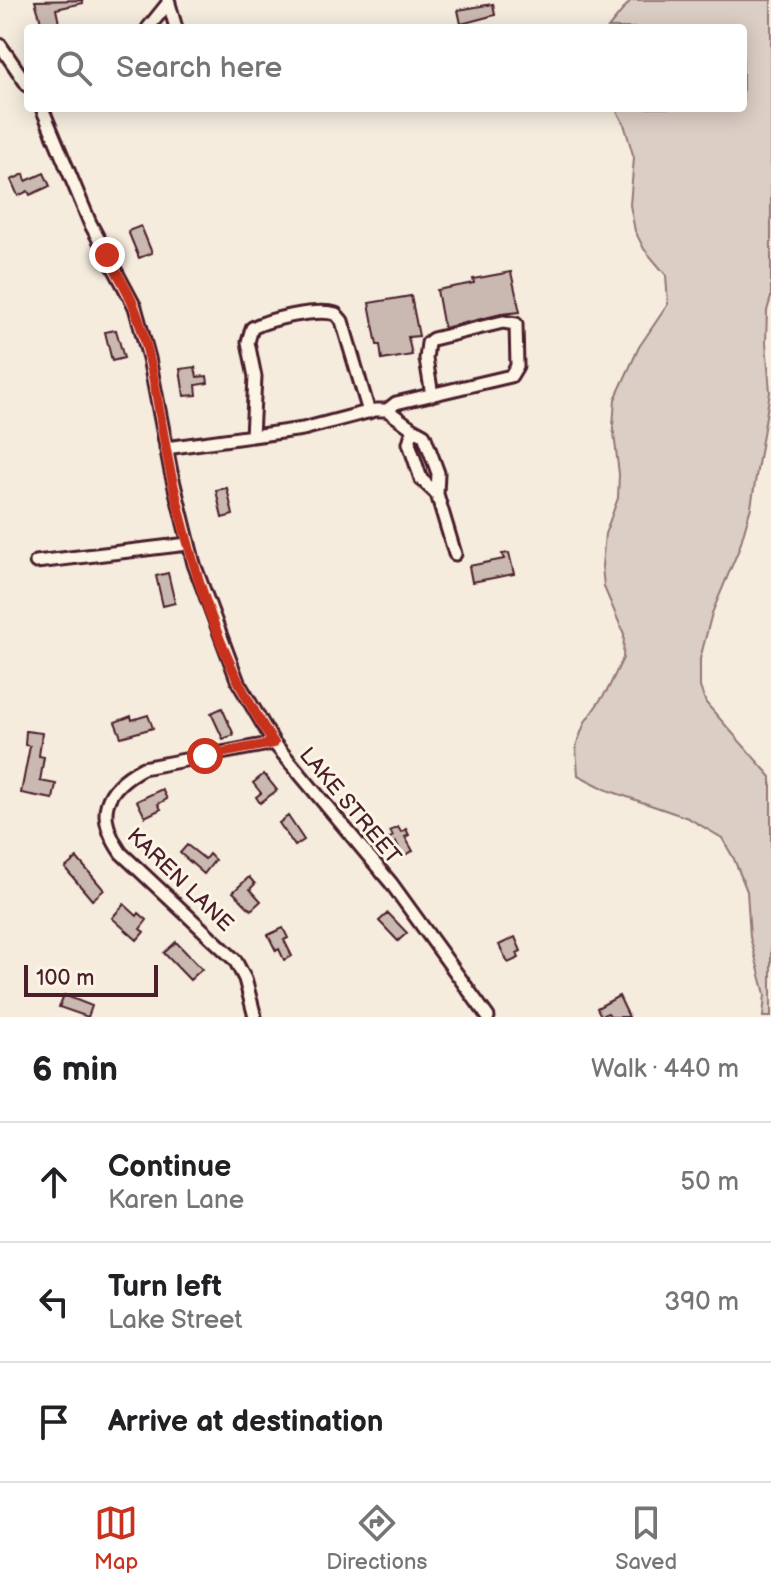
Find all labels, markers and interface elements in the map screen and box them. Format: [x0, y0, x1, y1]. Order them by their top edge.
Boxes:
search box [24, 24, 747, 112]
icon: search [52, 46, 96, 90]
text: Search here [116, 50, 282, 86]
route end [89, 237, 125, 273]
route start [187, 738, 223, 774]
street label: LAKE STREET [293, 742, 407, 870]
street label: KAREN LANE [121, 823, 239, 938]
scale bar [24, 961, 158, 997]
text: 100 m [36, 965, 95, 992]
text: 6 min [32, 1049, 118, 1090]
text: Walk · 440 m [591, 1054, 739, 1085]
text: Continue [108, 1149, 231, 1185]
icon: ahead [32, 1160, 76, 1204]
text: 50 m [680, 1167, 739, 1198]
text: Karen Lane [108, 1185, 244, 1216]
text: Turn left [108, 1269, 222, 1305]
icon: left [32, 1280, 76, 1324]
text: 390 m [664, 1287, 739, 1318]
text: Lake Street [108, 1305, 243, 1336]
icon: arrive [32, 1400, 76, 1444]
text: Arrive at destination [108, 1404, 384, 1440]
tab: Map [94, 1501, 138, 1576]
tab: Directions [326, 1501, 427, 1576]
tab: Saved [615, 1501, 677, 1576]

